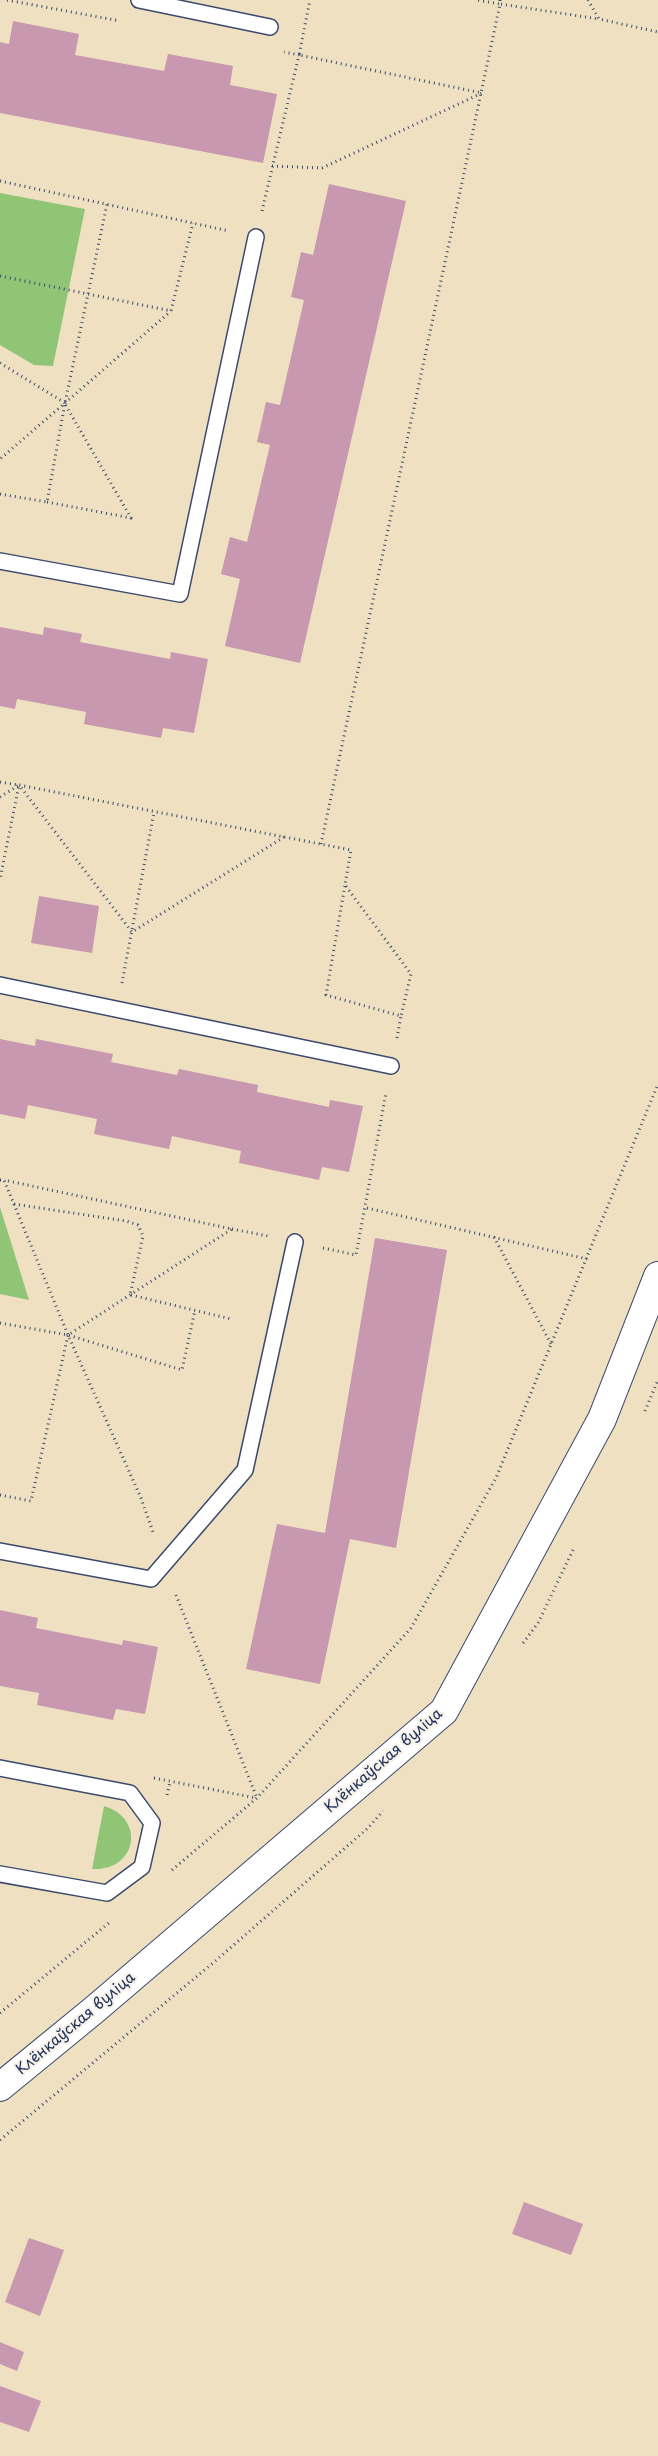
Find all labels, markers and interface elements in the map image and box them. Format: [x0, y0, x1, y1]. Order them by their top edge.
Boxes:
street label: Клёнкаўская вуліца [321, 1705, 447, 1817]
street label: Клёнкаўская вуліца [13, 1969, 139, 2079]

